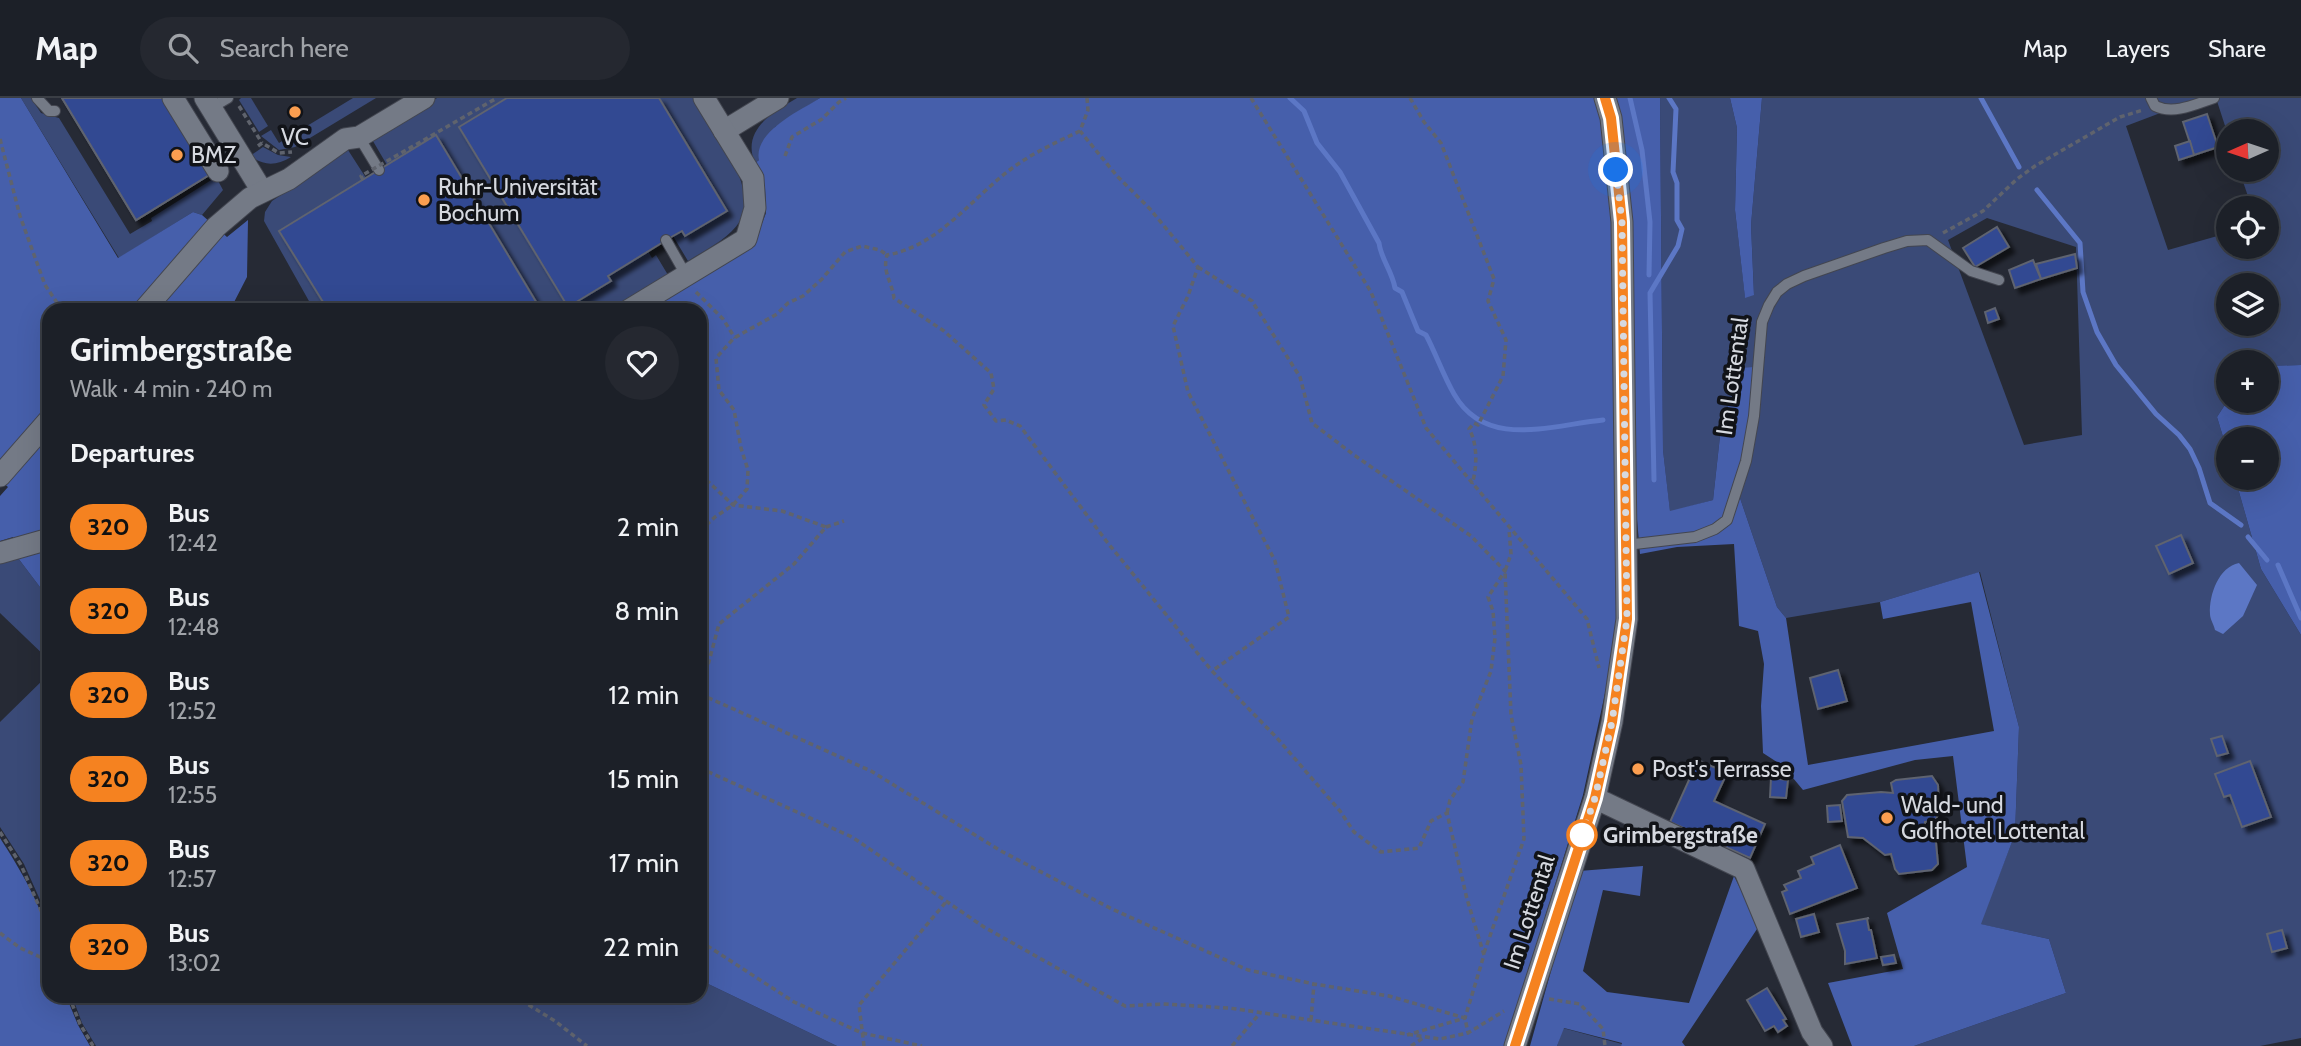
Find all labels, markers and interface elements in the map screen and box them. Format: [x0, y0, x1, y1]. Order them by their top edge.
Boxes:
search box [140, 17, 630, 80]
text: Map [35, 28, 98, 68]
icon: search [164, 29, 202, 67]
text: Search here [220, 32, 349, 64]
text: Map [2023, 34, 2067, 63]
text: Layers [2105, 34, 2170, 63]
text: Share [2208, 34, 2266, 63]
marker: VC [287, 104, 303, 120]
north arrow [2216, 119, 2278, 182]
map controls [2216, 119, 2279, 490]
place label: VC [281, 123, 309, 151]
place label: BMZ [191, 141, 236, 169]
marker: BMZ [169, 147, 185, 163]
your location [1598, 152, 1633, 187]
place label: Ruhr-Universität Bochum [438, 173, 598, 227]
marker: Ruhr-Universität Bochum [416, 192, 432, 208]
button: locate [2216, 196, 2279, 259]
button: layers [2216, 273, 2279, 336]
street label: Im Lottental [1710, 315, 1754, 437]
button: heart [605, 326, 679, 400]
text: Grimbergstraße [70, 329, 292, 369]
button: + [2216, 350, 2279, 413]
text: Walk · 4 min · 240 m [70, 375, 272, 403]
button: − [2216, 427, 2279, 490]
text: Departures [70, 437, 194, 469]
text: Bus [168, 497, 209, 529]
text: 2 min [617, 511, 679, 543]
text: 320 [87, 512, 130, 541]
text: 12:42 [168, 529, 218, 557]
text: Bus [168, 581, 209, 613]
text: 8 min [615, 595, 679, 627]
text: 320 [87, 596, 130, 625]
text: 12:48 [168, 613, 220, 641]
text: Bus [168, 665, 209, 697]
text: 12 min [608, 679, 679, 711]
text: 320 [87, 680, 130, 709]
text: 12:52 [168, 697, 217, 725]
text: Bus [168, 749, 209, 781]
place label: Post's Terrasse [1652, 755, 1792, 783]
marker: Post's Terrasse [1630, 761, 1646, 777]
text: 15 min [608, 763, 679, 795]
text: 320 [87, 764, 130, 793]
text: 12:55 [168, 781, 217, 809]
place label: Wald- und Golfhotel Lottental [1901, 791, 2085, 845]
marker: Wald- und Golfhotel Lottental [1879, 810, 1895, 826]
marker: Grimbergstraße [1567, 820, 1597, 850]
place label: Grimbergstraße [1603, 821, 1758, 849]
text: Bus [168, 833, 209, 865]
text: 17 min [609, 847, 679, 879]
text: 320 [87, 848, 130, 877]
street label: Im Lottental [1497, 851, 1561, 973]
text: 12:57 [168, 865, 216, 893]
text: Bus [168, 917, 209, 949]
text: 22 min [603, 931, 679, 963]
text: 320 [87, 932, 130, 961]
text: 13:02 [168, 949, 221, 977]

